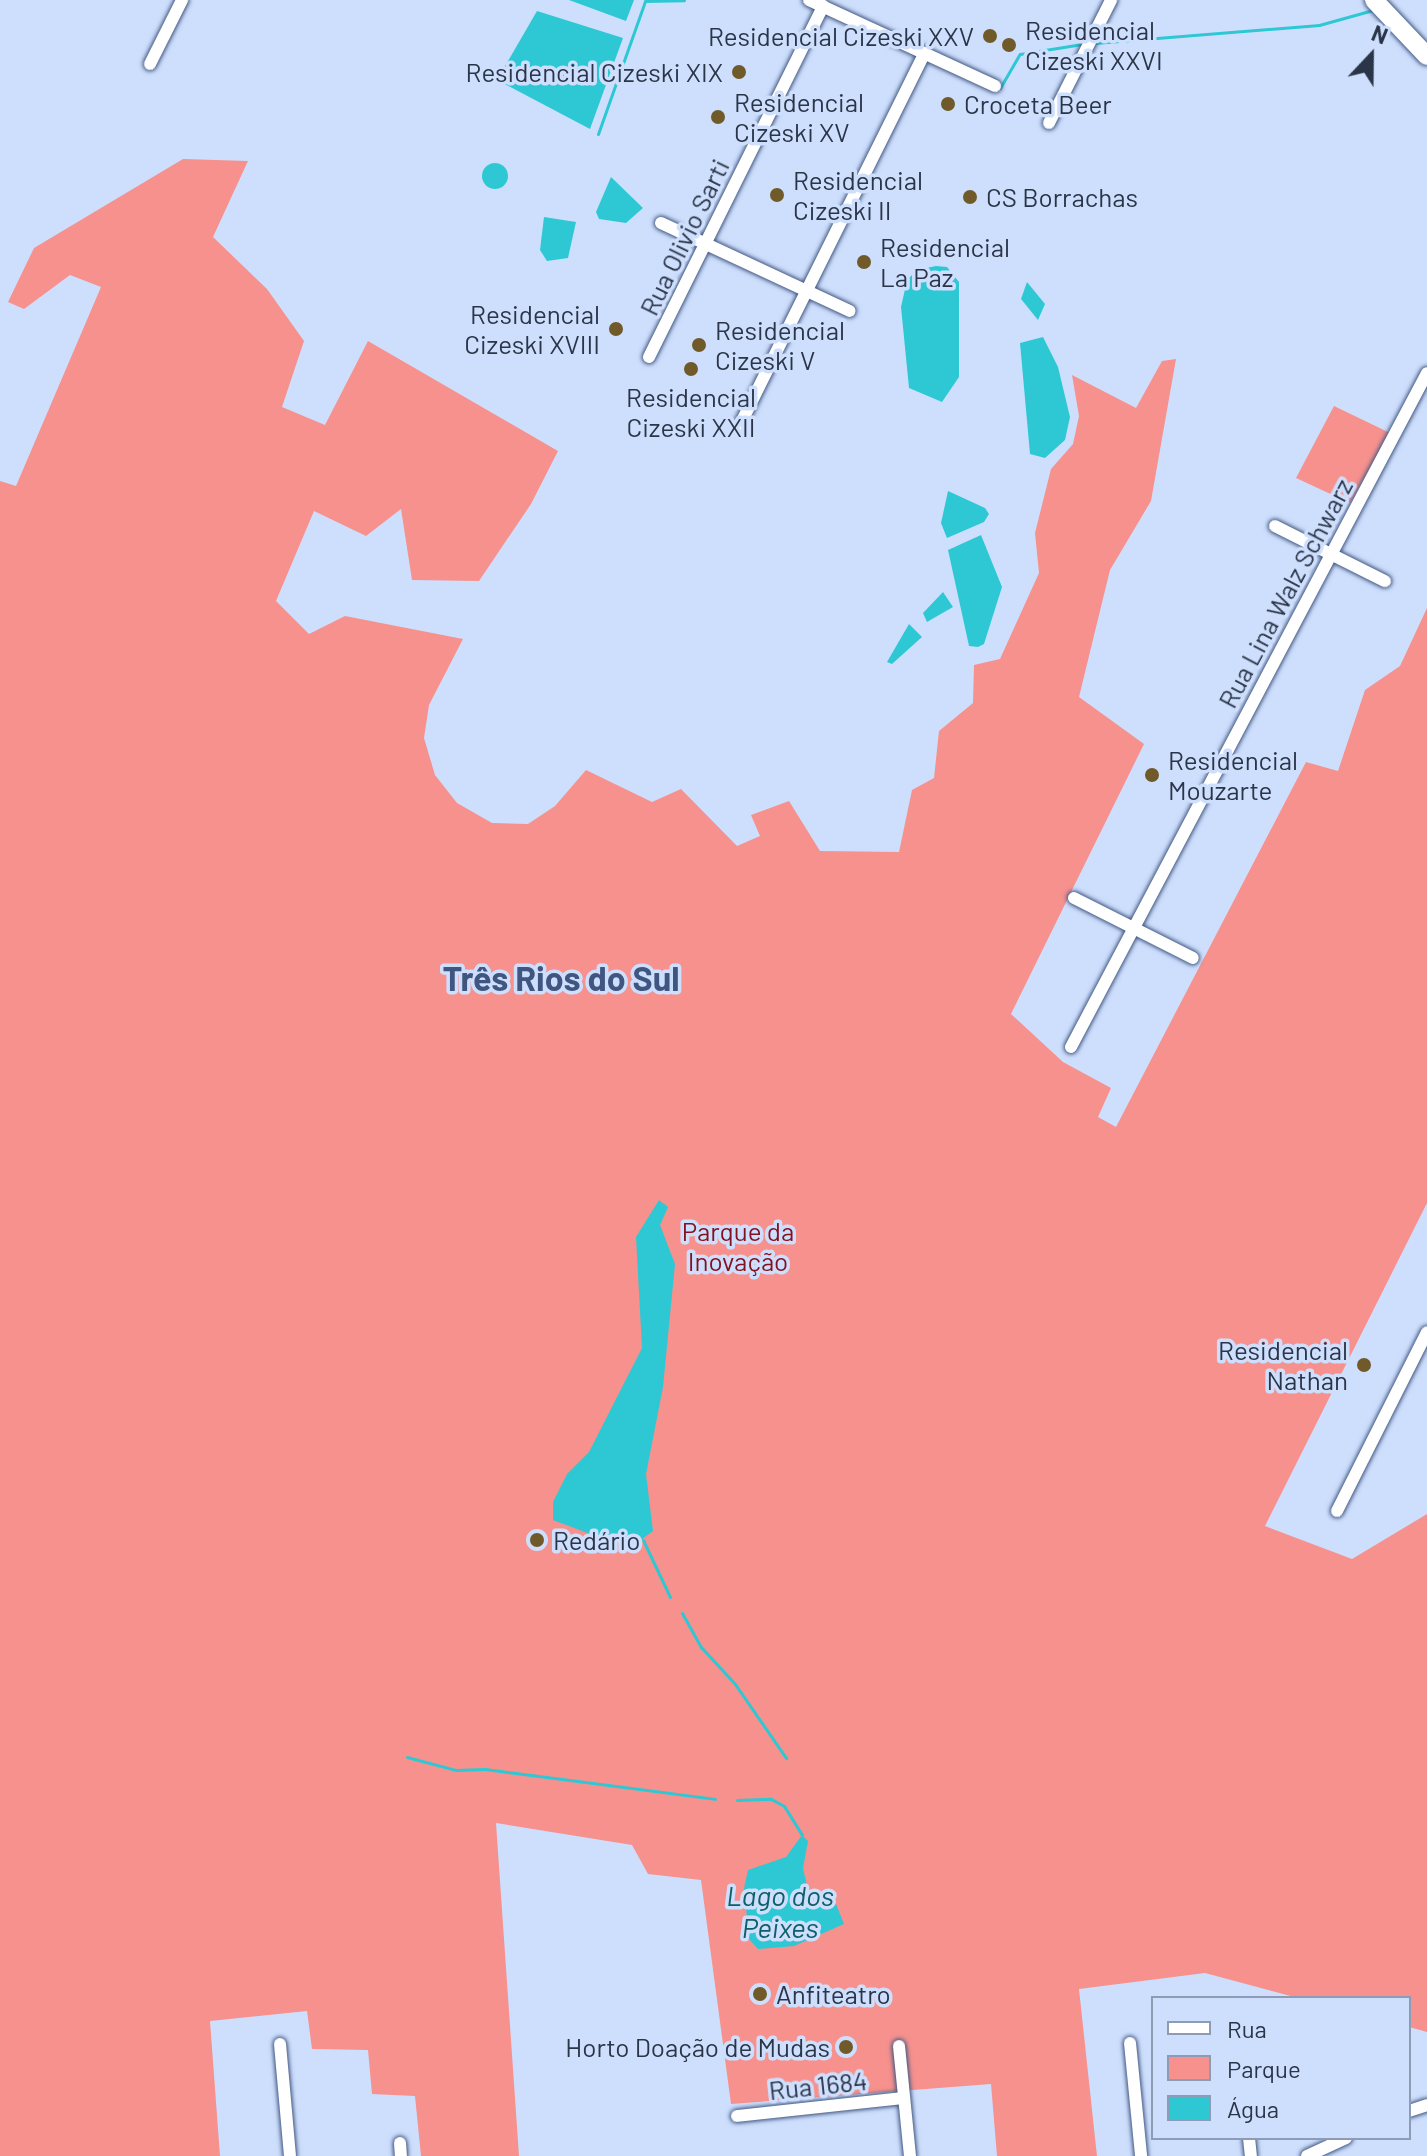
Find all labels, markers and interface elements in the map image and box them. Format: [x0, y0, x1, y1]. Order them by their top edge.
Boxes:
place label: Residencial Cizeski XXVI [1025, 14, 1163, 76]
north arrow [1331, 16, 1411, 96]
text: N [1368, 19, 1392, 49]
place label: Residencial Cizeski XXV [708, 20, 974, 52]
marker: Residencial Cizeski XXV [981, 27, 999, 45]
marker: Residencial Cizeski XXVI [1000, 36, 1018, 54]
place label: Residencial Cizeski XIX [466, 56, 723, 88]
marker: Residencial Cizeski XIX [730, 63, 748, 81]
place label: Residencial Cizeski XV [734, 86, 864, 148]
place label: Croceta Beer [964, 88, 1112, 120]
marker: Croceta Beer [939, 95, 957, 113]
marker: Residencial Cizeski XV [709, 108, 727, 126]
street label: Rua Olivio Sarti [633, 154, 735, 320]
place label: Residencial Cizeski II [793, 164, 923, 226]
place label: CS Borrachas [986, 181, 1138, 213]
marker: Residencial Cizeski II [768, 186, 786, 204]
marker: CS Borrachas [961, 188, 979, 206]
place label: Residencial La Paz [880, 231, 1010, 292]
marker: Residencial La Paz [855, 253, 873, 271]
place label: Residencial Cizeski XVIII [464, 298, 600, 360]
place label: Residencial Cizeski V [715, 314, 845, 376]
marker: Residencial Cizeski XVIII [607, 320, 625, 338]
marker: Residencial Cizeski V [690, 336, 708, 354]
marker: Residencial Cizeski XXII [682, 360, 700, 378]
place label: Residencial Cizeski XXII [626, 381, 756, 442]
street label: Rua Lina Walz Schwarz [1211, 473, 1359, 713]
place label: Residencial Mouzarte [1168, 744, 1298, 806]
marker: Residencial Mouzarte [1143, 766, 1161, 784]
district label: Três Rios do Sul [442, 958, 680, 998]
park label: Parque da Inovação [682, 1215, 794, 1276]
place label: Residencial Nathan [1218, 1334, 1348, 1396]
marker: Residencial Nathan [1355, 1356, 1373, 1374]
place label: Redário [553, 1524, 640, 1556]
marker: Redário [528, 1531, 546, 1549]
water label: Lago dos Peixes [726, 1878, 834, 1944]
place label: Anfiteatro [776, 1978, 891, 2010]
marker: Anfiteatro [751, 1985, 769, 2003]
legend [1151, 1996, 1411, 2140]
text: Rua [1227, 2014, 1267, 2043]
place label: Horto Doação de Mudas [565, 2031, 830, 2063]
marker: Horto Doação de Mudas [837, 2038, 855, 2056]
text: Parque [1227, 2054, 1301, 2083]
street label: Rua 1684 [767, 2064, 869, 2106]
text: Água [1227, 2094, 1279, 2123]

